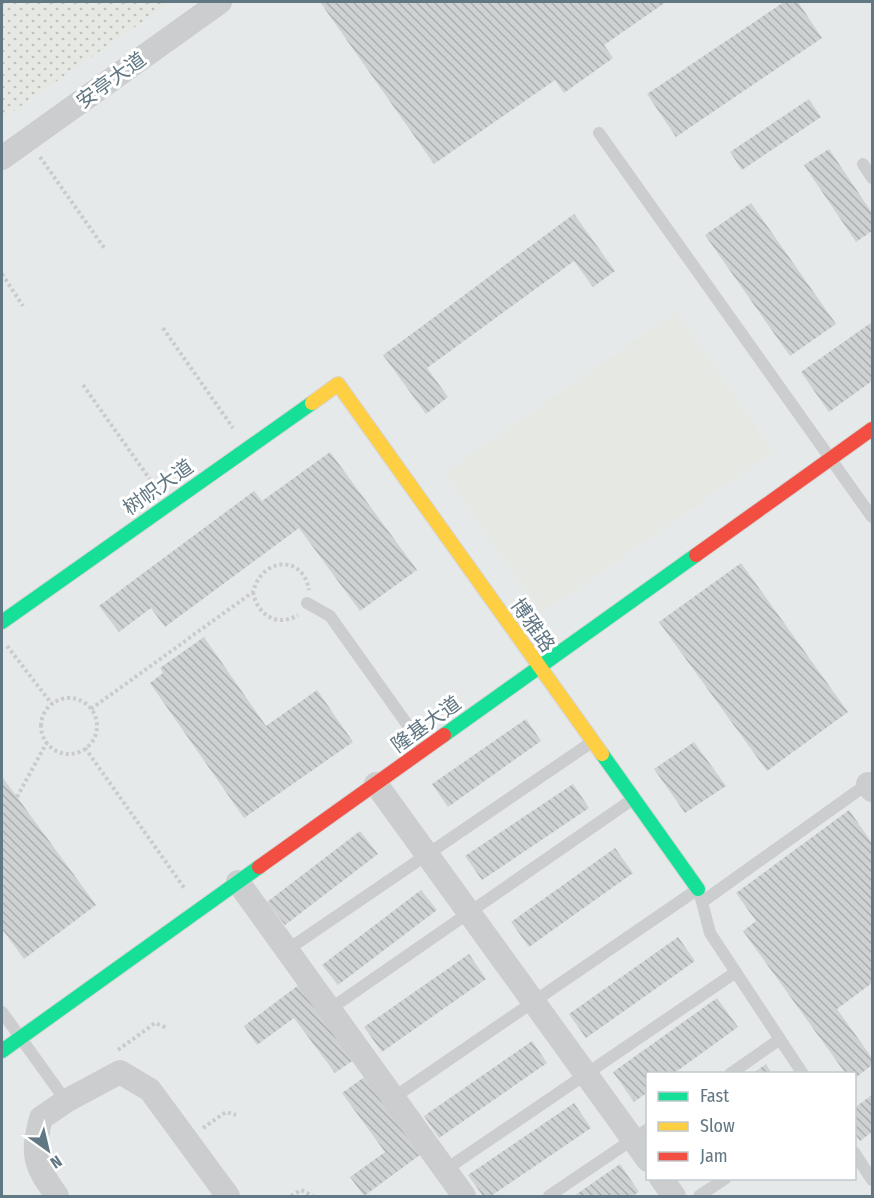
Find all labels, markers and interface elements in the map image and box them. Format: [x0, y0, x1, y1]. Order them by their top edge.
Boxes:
street label: 安亭大道 [72, 47, 150, 113]
street label: 树帜大道 [118, 454, 198, 520]
street label: 博雅路 [506, 594, 560, 656]
street label: 隆基大道 [387, 691, 465, 757]
legend [646, 1072, 856, 1180]
text: Fast [700, 1085, 729, 1107]
text: Slow [700, 1115, 735, 1137]
north arrow [18, 1120, 78, 1180]
text: Jam [700, 1145, 728, 1167]
text: N [47, 1151, 65, 1173]

